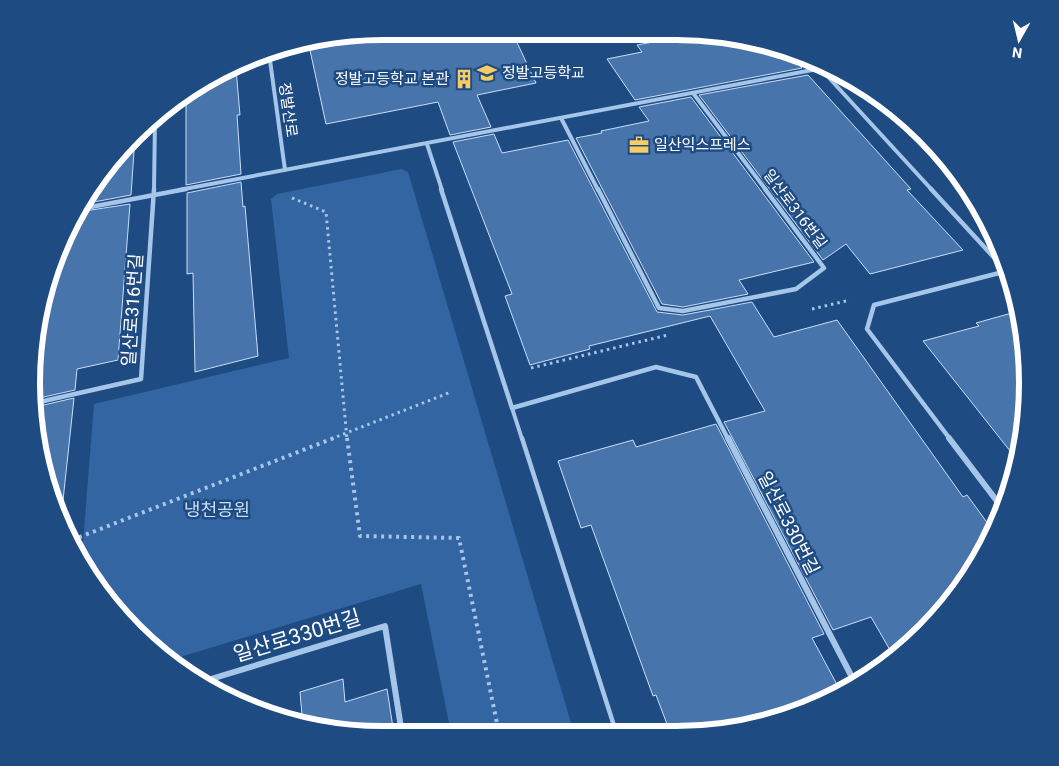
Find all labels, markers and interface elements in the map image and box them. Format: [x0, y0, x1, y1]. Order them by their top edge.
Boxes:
north arrow [994, 15, 1044, 65]
text: N [1011, 44, 1023, 61]
school or university icon: 정발고등학교 [476, 62, 498, 84]
place label: 정발고등학교 [502, 64, 585, 82]
building icon: 정발고등학교 본관 [453, 68, 475, 90]
place label: 정발고등학교 본관 [335, 70, 449, 88]
street label: 정발산로 [275, 81, 301, 139]
office icon: 일산익스프레스 [628, 134, 650, 156]
place label: 일산익스프레스 [654, 136, 751, 154]
street label: 일산로316번길 [759, 166, 831, 252]
street label: 일산로316번길 [118, 253, 146, 367]
street label: 일산로330번길 [754, 468, 824, 578]
park label: 냉천공원 [184, 499, 250, 520]
street label: 일산로330번길 [230, 605, 364, 667]

